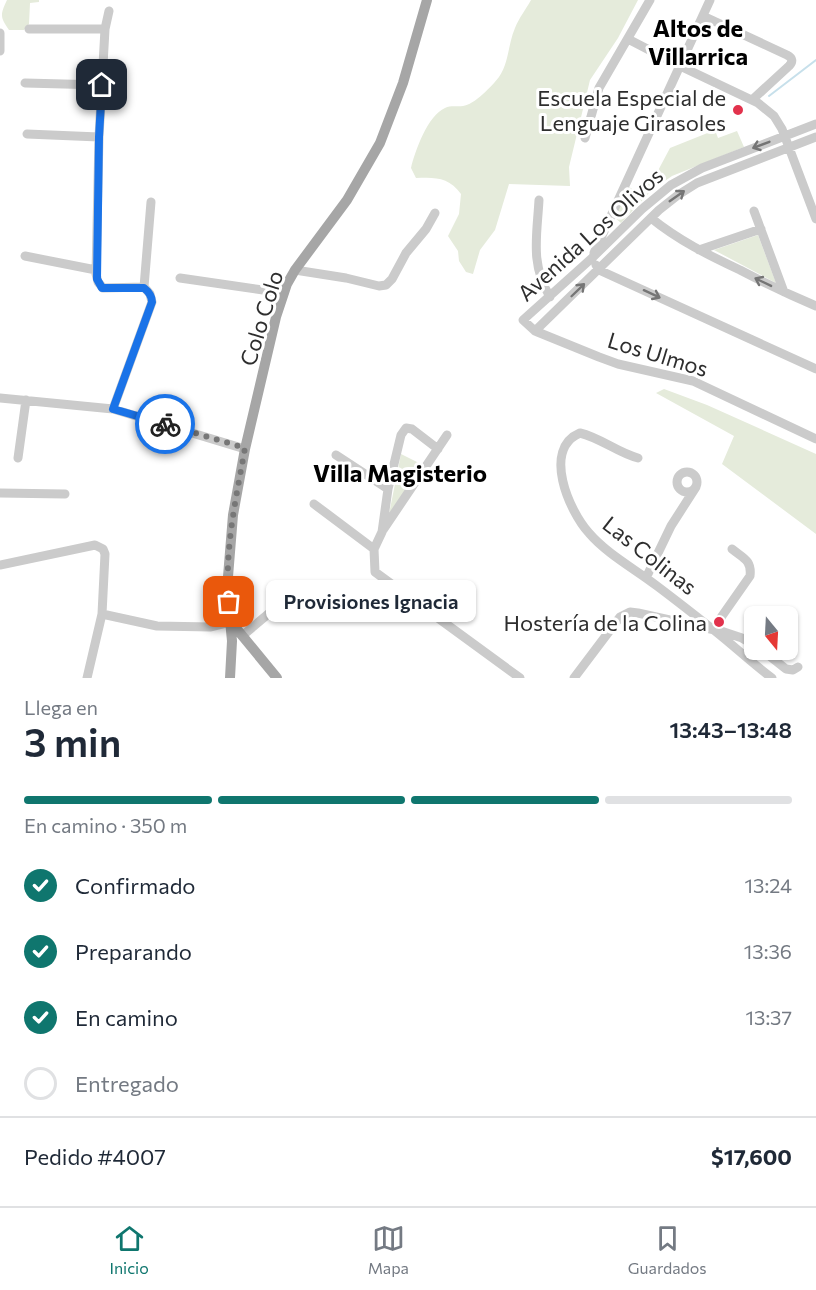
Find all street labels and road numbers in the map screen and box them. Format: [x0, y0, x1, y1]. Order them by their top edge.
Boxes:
street label: Avenida Los Olivos [512, 162, 668, 306]
street label: Colo Colo [234, 267, 288, 369]
street label: Los Ulmos [605, 326, 711, 382]
street label: Las Colinas [598, 510, 702, 600]

